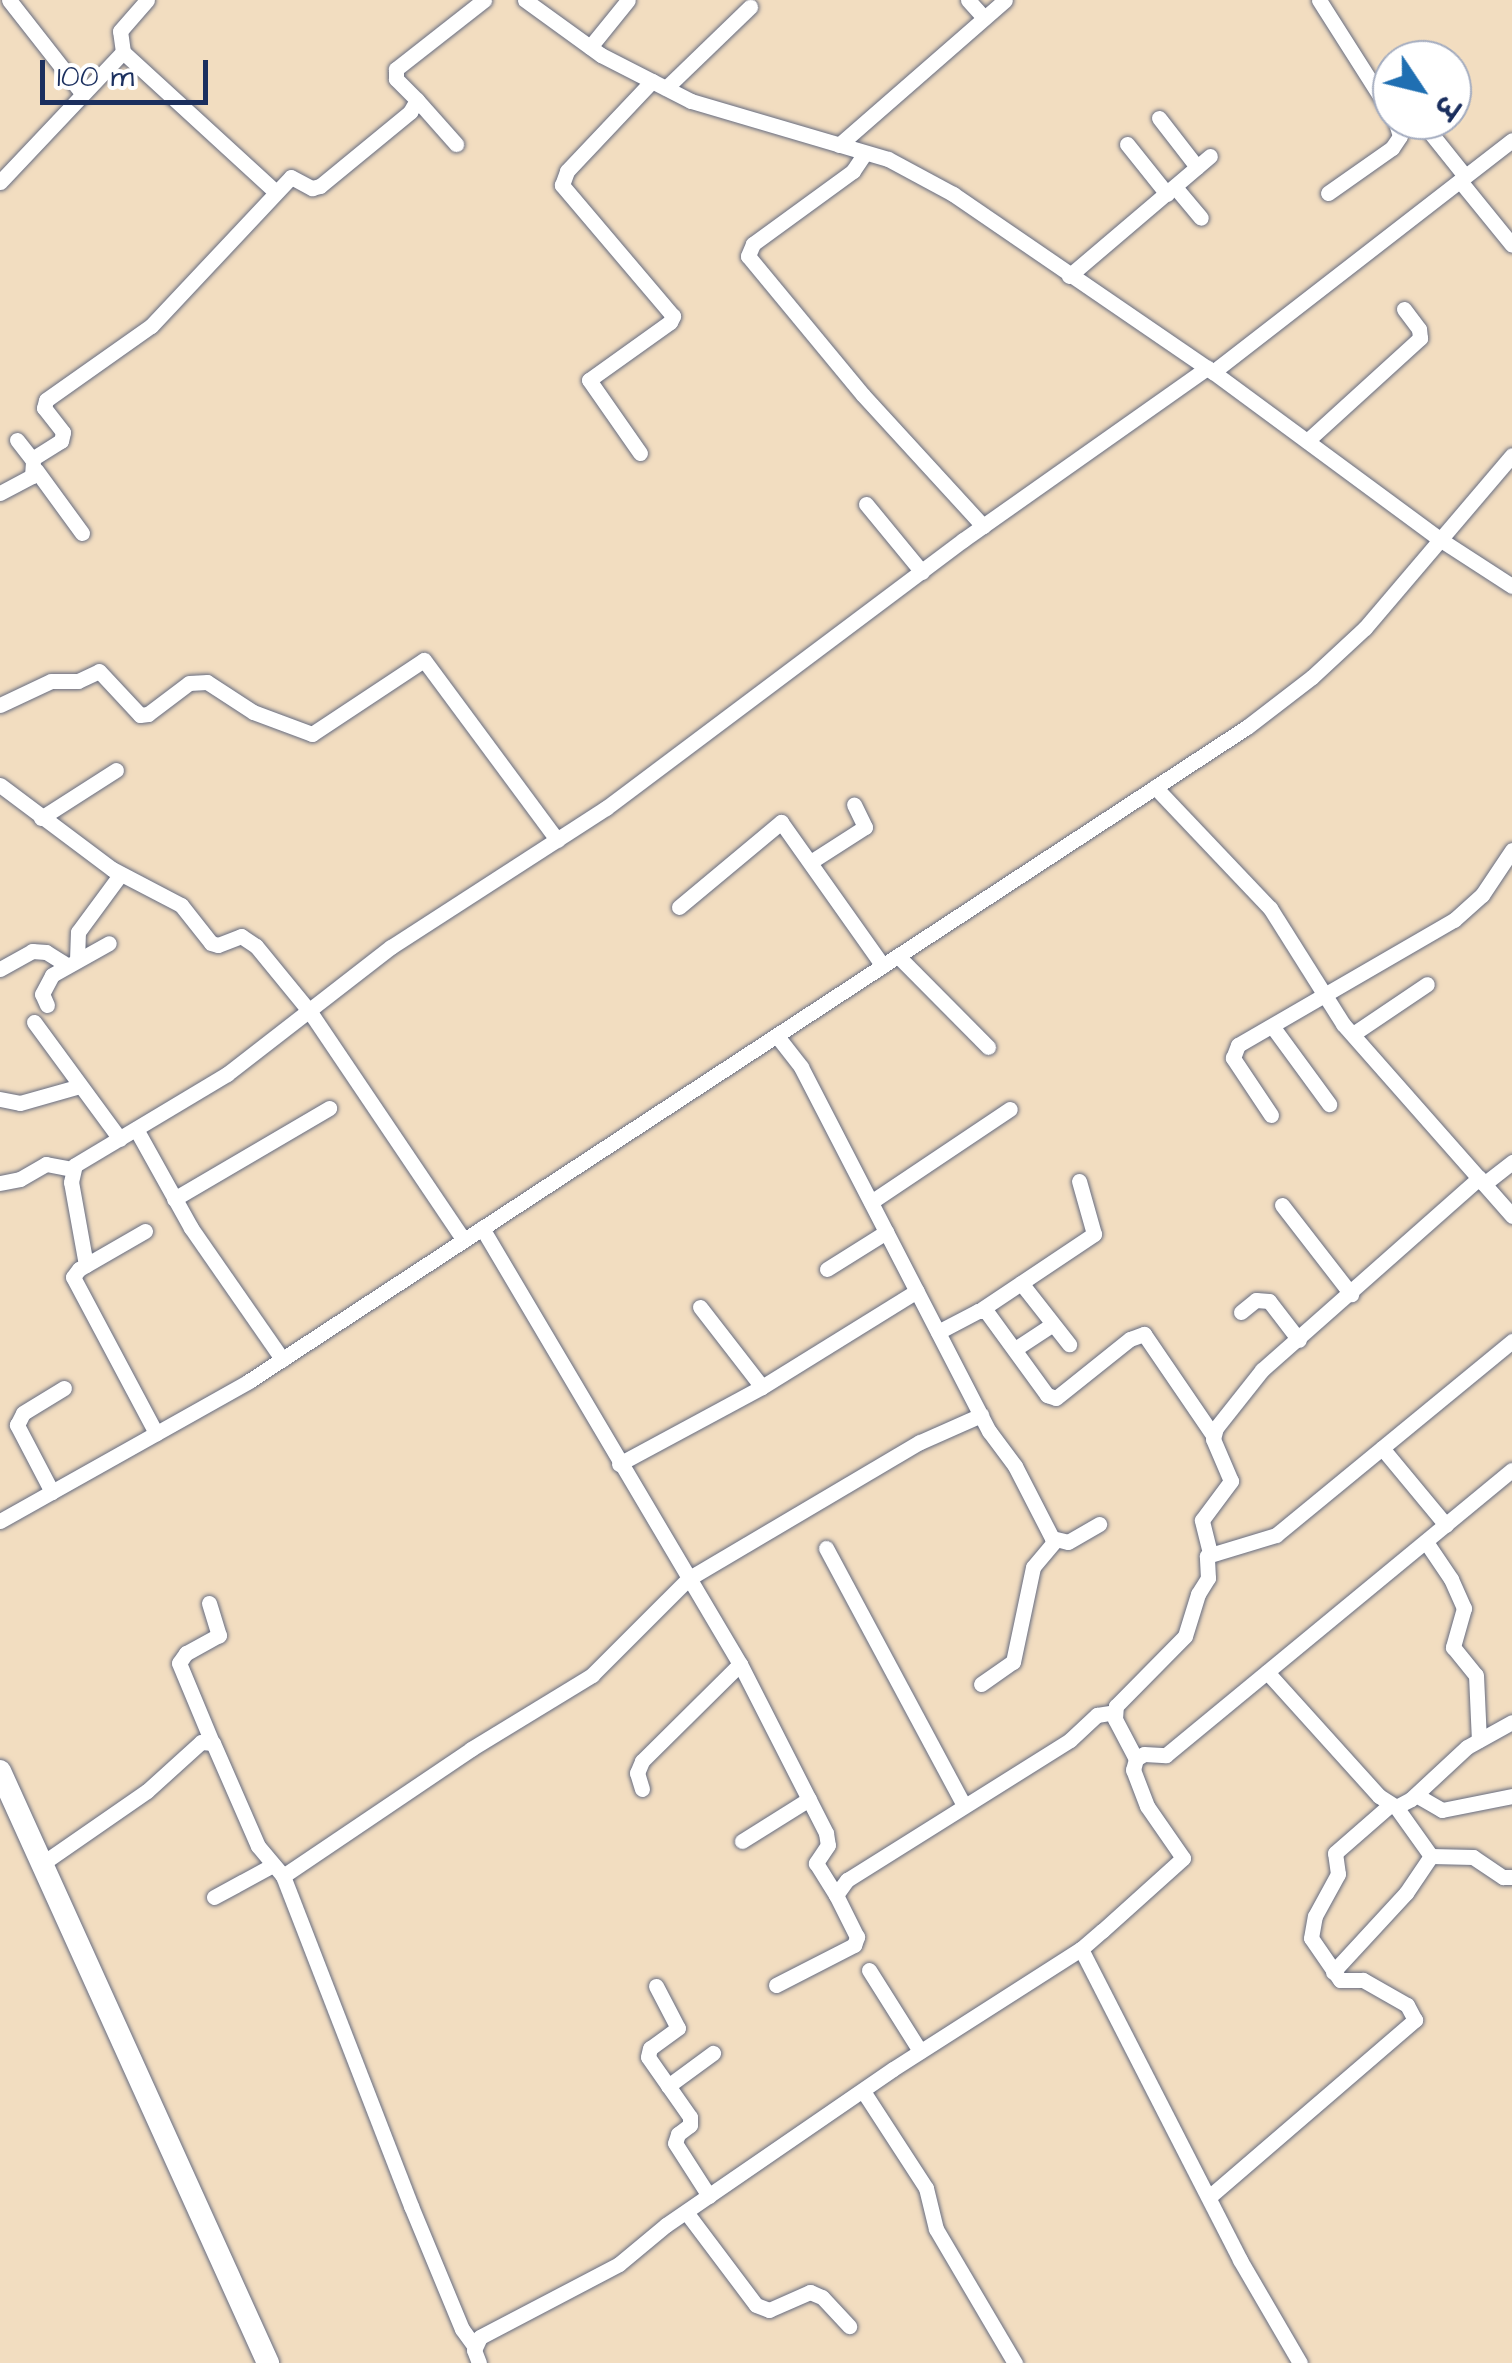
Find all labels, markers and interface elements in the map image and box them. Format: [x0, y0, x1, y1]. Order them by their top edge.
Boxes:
scale bar [45, 40, 212, 102]
north arrow [1372, 40, 1472, 140]
text: 100 m [57, 56, 134, 98]
text: उ [1424, 88, 1467, 125]

